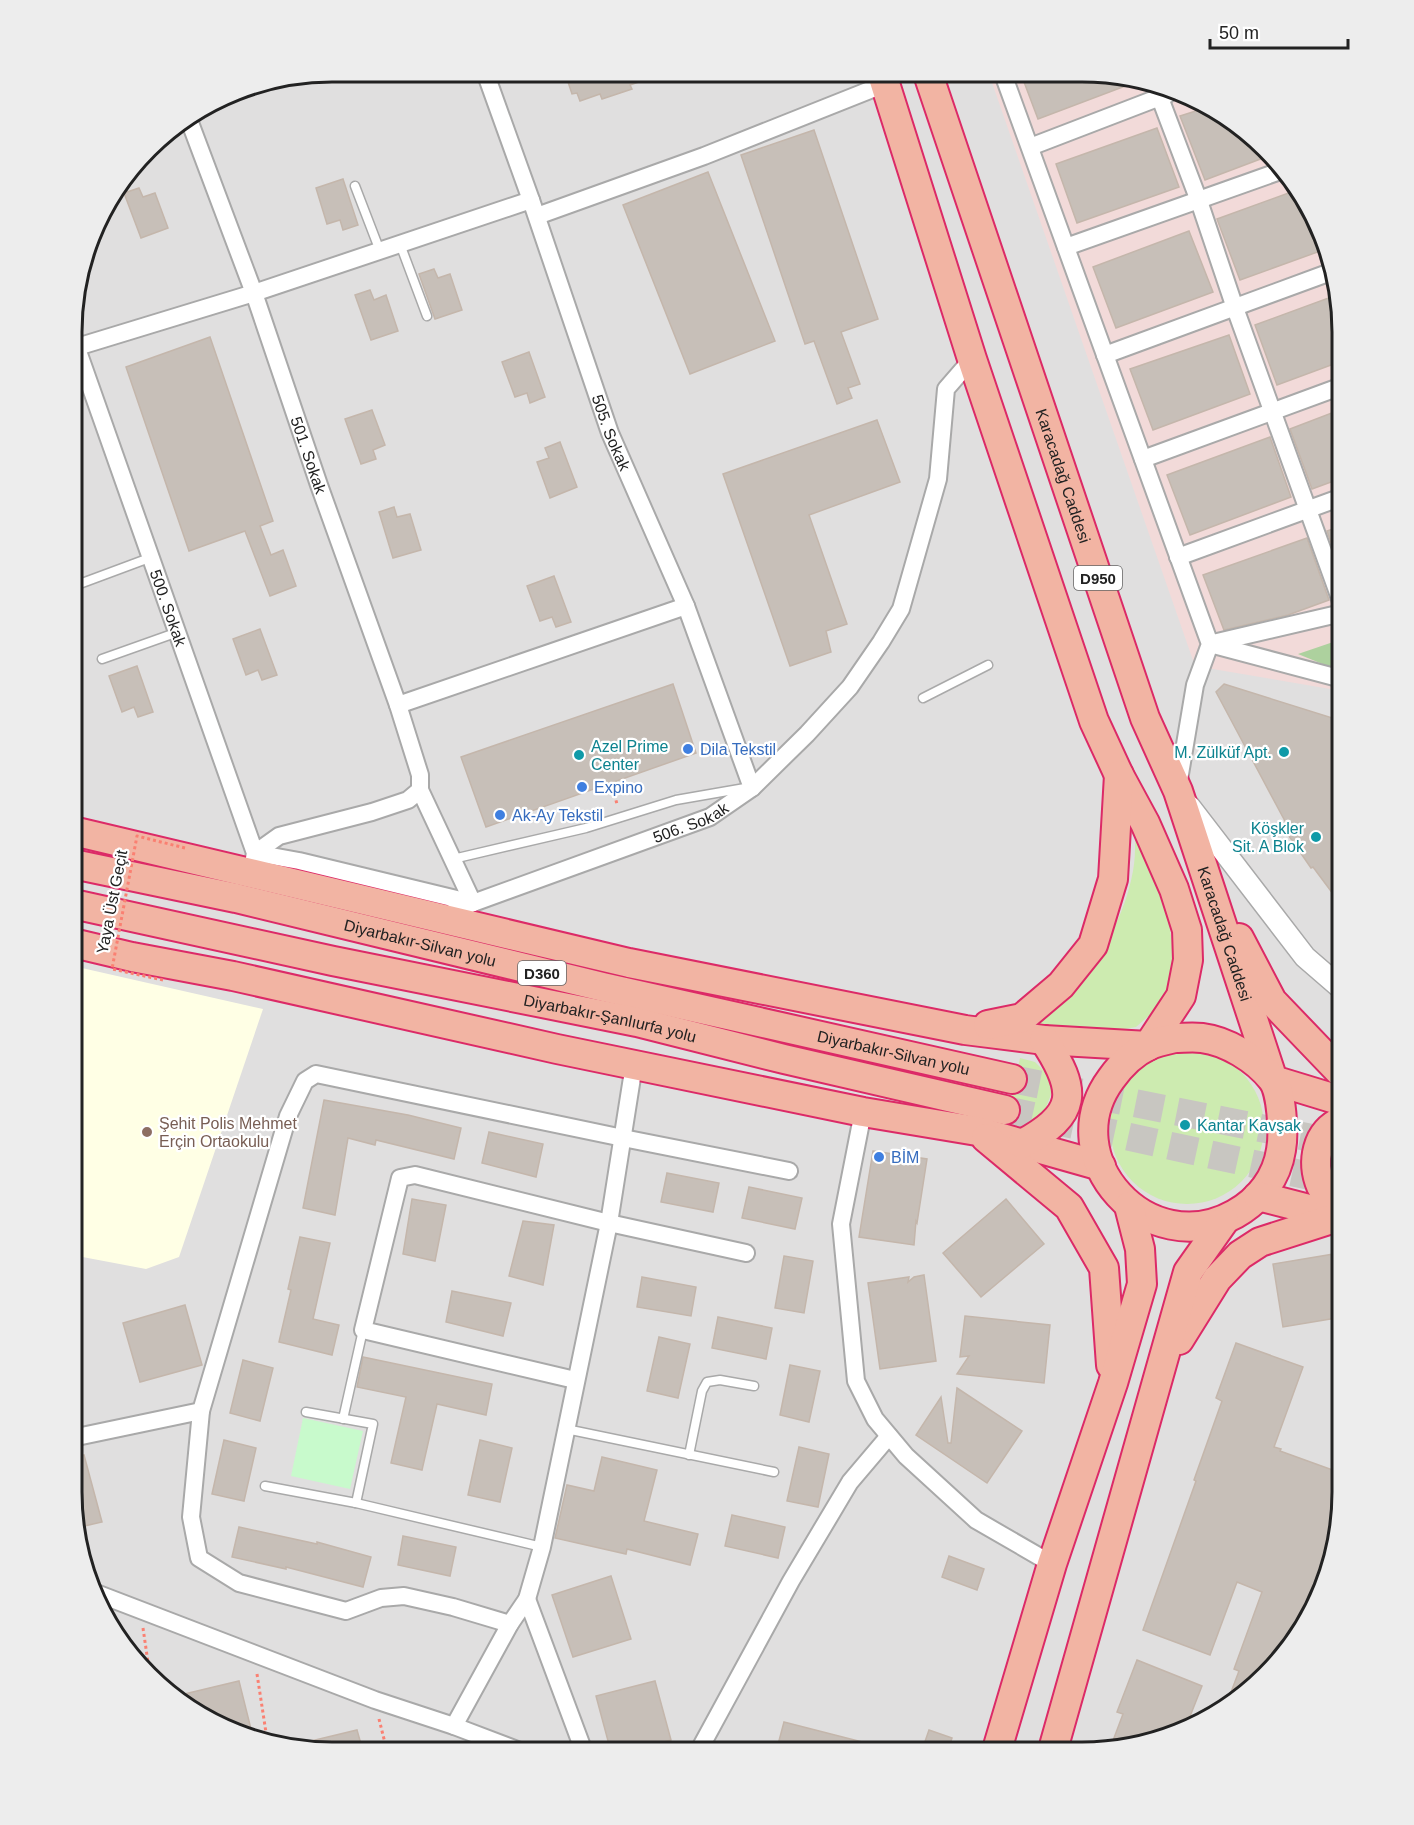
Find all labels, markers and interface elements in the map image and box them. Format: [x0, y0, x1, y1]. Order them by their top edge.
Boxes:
scale bar [1210, 12, 1348, 50]
text: 50 m [1219, 23, 1259, 43]
street label: 505. Sokak [589, 392, 634, 474]
street label: Karacadağ Caddesi [1033, 406, 1094, 545]
street label: 501. Sokak [288, 414, 330, 497]
road number: D950 [1074, 566, 1122, 590]
street label: 500. Sokak [147, 567, 190, 649]
place label: Azel Prime Center [591, 738, 668, 773]
place label: Dila Tekstil [700, 741, 776, 758]
marker: Dila Tekstil [681, 742, 695, 756]
place label: M. Zülküf Apt. [1174, 744, 1272, 761]
marker: M. Zülküf Apt. [1277, 745, 1291, 759]
marker: Azel Prime Center [572, 748, 586, 762]
place label: Expino [594, 779, 643, 796]
marker: Expino [575, 780, 589, 794]
street label: 506. Sokak [651, 798, 732, 846]
place label: Ak-Ay Tekstil [512, 807, 603, 824]
marker: Ak-Ay Tekstil [493, 808, 507, 822]
place label: Köşkler Sit. A Blok [1232, 820, 1305, 855]
marker: Köşkler Sit. A Blok [1309, 830, 1323, 844]
street label: Yaya Üst Geçit [94, 848, 131, 955]
street label: Karacadağ Caddesi [1195, 864, 1255, 1003]
street label: Diyarbakır-Silvan yolu [342, 916, 498, 969]
road number: D360 [518, 961, 566, 985]
street label: Diyarbakır-Şanlıurfa yolu [522, 991, 698, 1045]
street label: Diyarbakır-Silvan yolu [816, 1027, 971, 1078]
place label: Şehit Polis Mehmet Erçin Ortaokulu [159, 1115, 297, 1150]
place label: Kantar Kavşak [1197, 1117, 1302, 1134]
marker: Kantar Kavşak [1178, 1118, 1192, 1132]
marker: Şehit Polis Mehmet Erçin Ortaokulu [140, 1125, 154, 1139]
place label: BİM [891, 1148, 919, 1166]
marker: BİM [872, 1150, 886, 1164]

